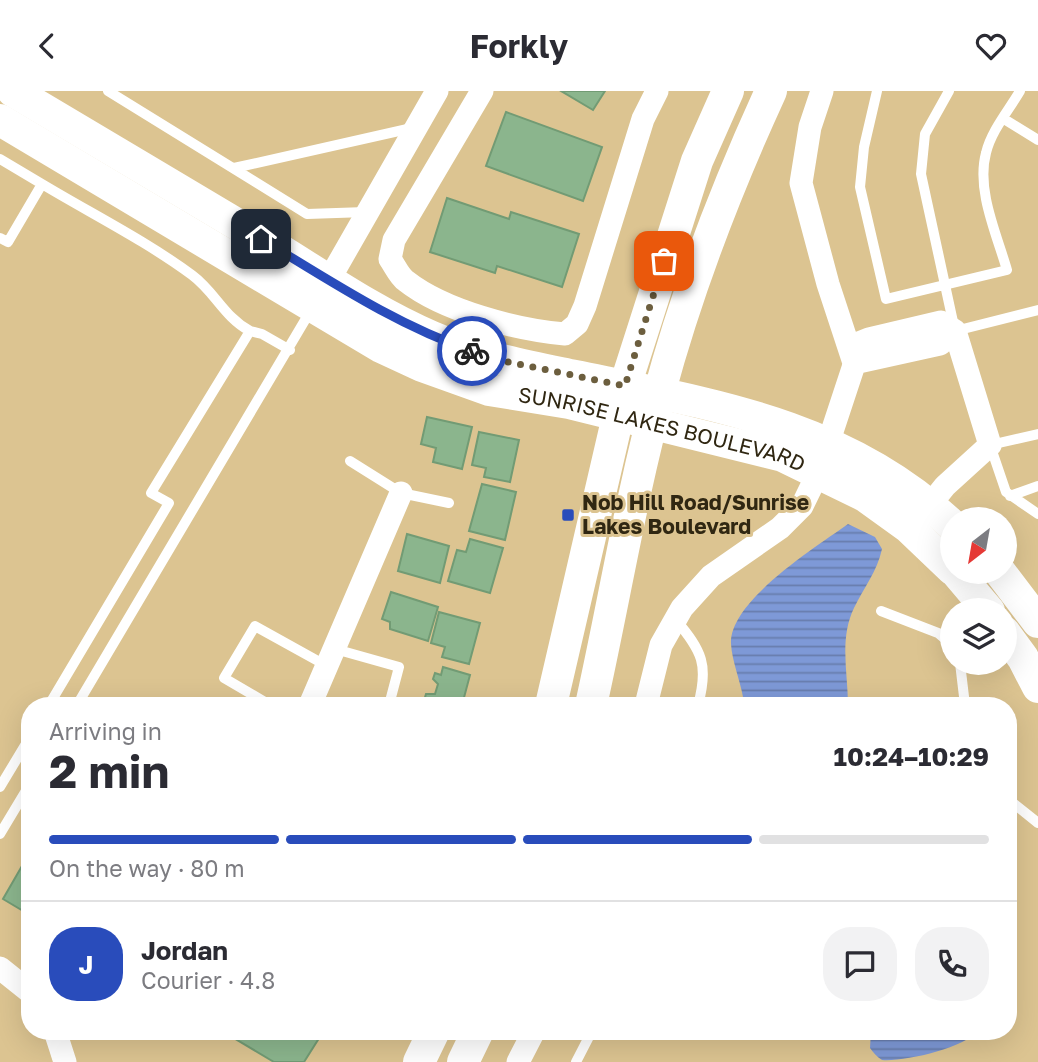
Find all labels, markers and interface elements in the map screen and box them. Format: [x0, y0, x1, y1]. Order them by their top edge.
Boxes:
icon: back [28, 27, 66, 65]
text: Forkly [470, 27, 568, 65]
icon: heart [972, 27, 1010, 65]
pin [231, 209, 291, 269]
icon: home [242, 220, 280, 258]
pin [634, 231, 694, 291]
icon: bag [645, 242, 683, 280]
courier [437, 316, 507, 386]
icon: bike [453, 332, 491, 370]
street label: SUNRISE LAKES BOULEVARD [516, 381, 810, 477]
place label: Nob Hill Road/Sunrise Lakes Boulevard [582, 489, 809, 539]
marker: Nob Hill Road/Sunrise Lakes Boulevard [560, 507, 576, 523]
north arrow [940, 507, 1017, 585]
map controls [940, 507, 1017, 675]
button: layers [940, 598, 1017, 675]
text: Arriving in [49, 717, 162, 745]
text: 10:24–10:29 [834, 741, 989, 772]
text: 2 min [49, 743, 169, 798]
text: On the way · 80 m [49, 854, 245, 882]
button: chat [823, 927, 897, 1001]
button: phone [915, 927, 989, 1001]
text: Jordan [141, 935, 228, 966]
text: J [79, 949, 93, 980]
text: Courier · 4.8 [141, 966, 275, 994]

